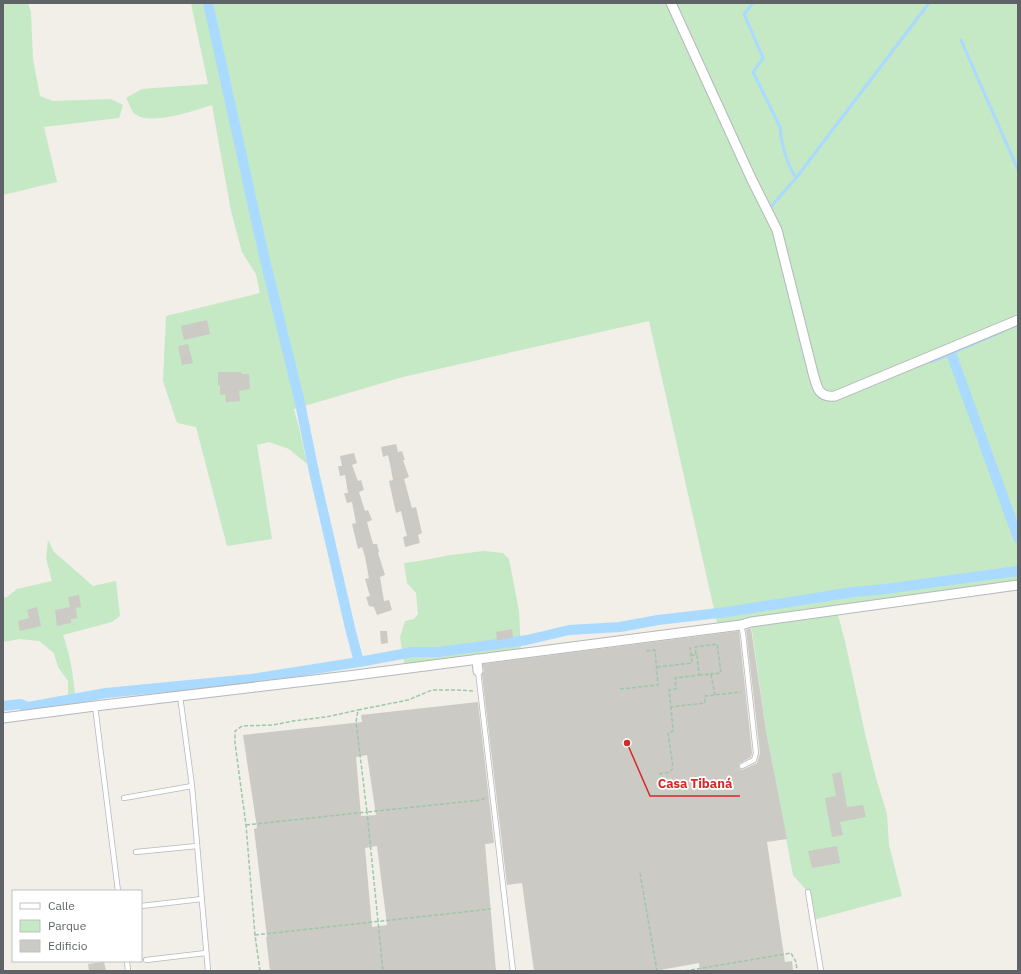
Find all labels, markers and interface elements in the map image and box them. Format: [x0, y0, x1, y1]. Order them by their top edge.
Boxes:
callout: Casa Tibaná [650, 771, 740, 796]
text: Casa Tibaná [658, 775, 732, 792]
legend [12, 890, 142, 962]
text: Calle [48, 898, 75, 913]
text: Parque [48, 918, 87, 933]
text: Edificio [48, 938, 88, 953]

